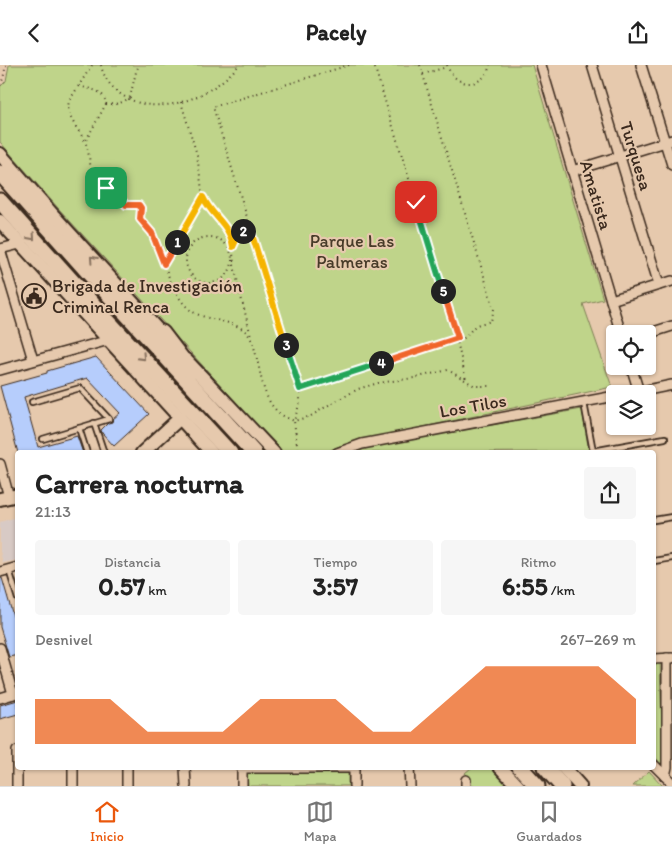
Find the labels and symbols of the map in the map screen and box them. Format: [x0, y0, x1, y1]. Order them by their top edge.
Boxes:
street label: Turquesa [615, 119, 657, 194]
street label: Amatista [575, 158, 617, 233]
pin [85, 167, 127, 209]
pin [395, 181, 437, 223]
pin: 2 [230, 219, 256, 243]
pin: 1 [164, 229, 190, 255]
park label: Parque Las Palmeras [310, 230, 394, 273]
one-way arrow [26, 232, 35, 241]
one-way arrow [90, 255, 99, 264]
place label: Brigada de Investigación Criminal Renca [52, 275, 242, 318]
pin: 5 [430, 279, 456, 303]
public building icon: Brigada de Investigación Criminal Renca [21, 283, 47, 309]
pin: 3 [274, 333, 298, 357]
pin: 4 [368, 351, 394, 375]
one-way arrow [136, 352, 145, 361]
street label: Los Tilos [438, 389, 508, 423]

